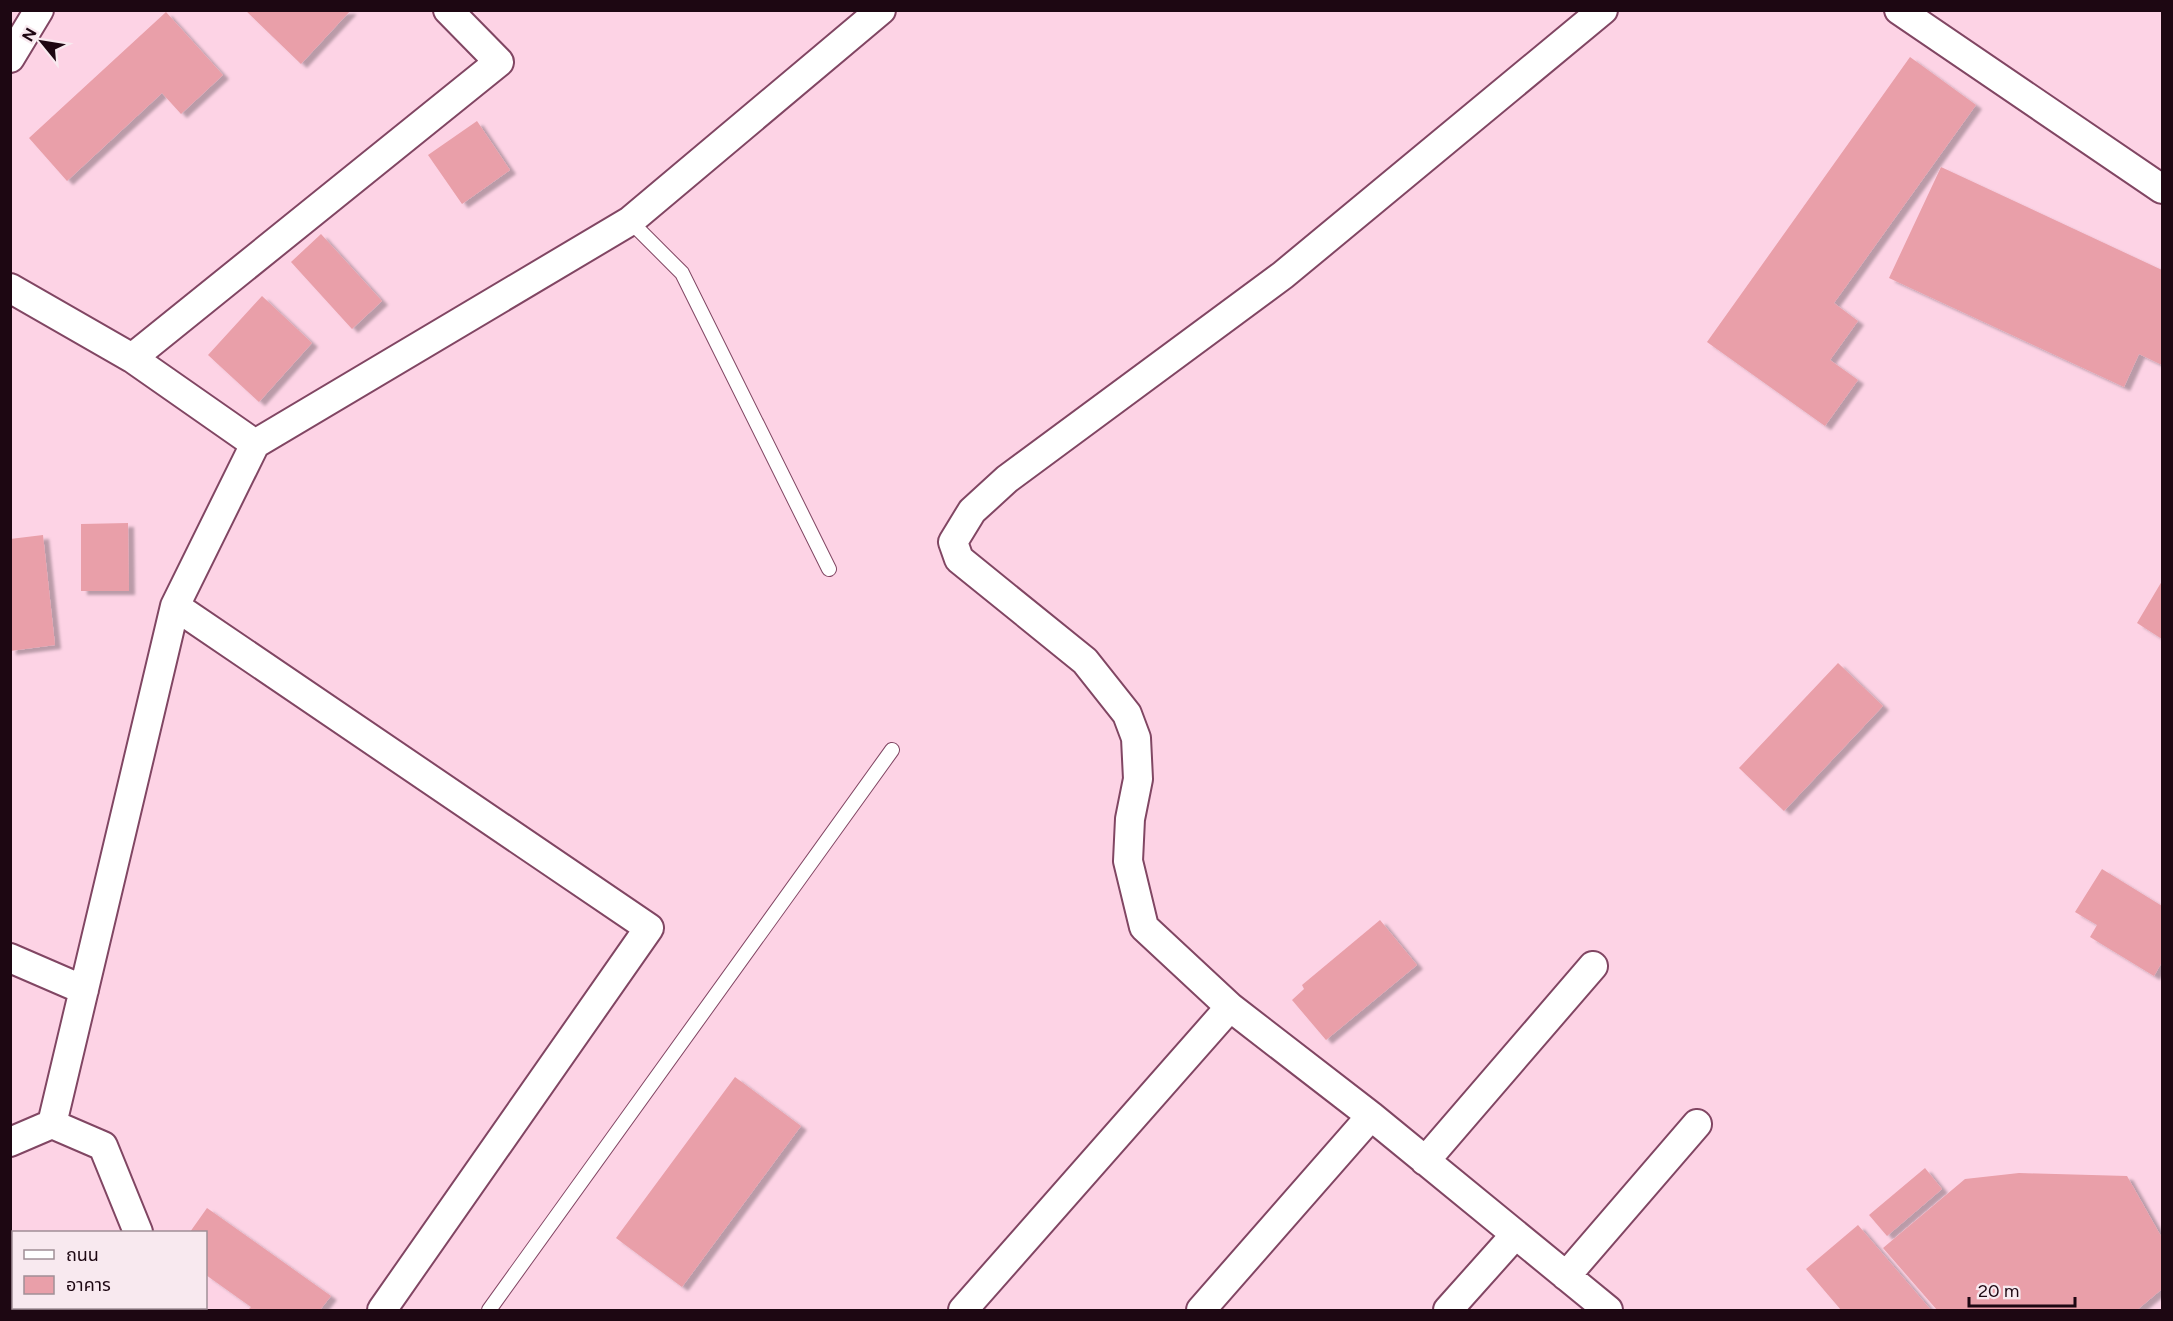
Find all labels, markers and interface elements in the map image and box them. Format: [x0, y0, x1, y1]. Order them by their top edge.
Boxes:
north arrow [12, 12, 72, 72]
text: N [18, 25, 41, 45]
legend [12, 1231, 207, 1309]
text: ถนน [66, 1244, 99, 1266]
scale bar [1969, 1270, 2076, 1308]
text: อาคาร [66, 1274, 111, 1296]
text: 20 m [1978, 1280, 2019, 1302]

